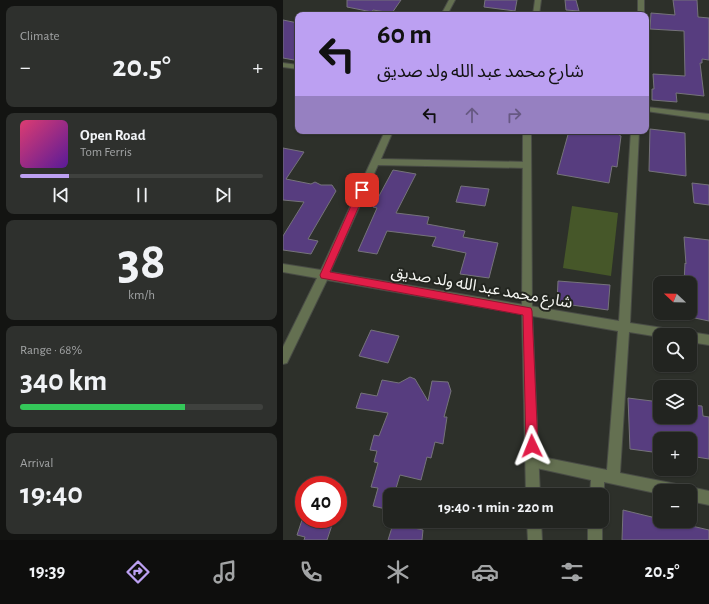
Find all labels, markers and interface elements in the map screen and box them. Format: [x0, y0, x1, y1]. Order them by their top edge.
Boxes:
text: 60 m [377, 21, 432, 49]
icon: left [311, 28, 363, 80]
text: Climate [20, 30, 59, 43]
text: 20.5° [112, 52, 171, 82]
text: − [20, 56, 31, 78]
text: + [252, 56, 263, 78]
text: شارع محمد عبد الله ولد صديق [377, 63, 584, 81]
icon: left [419, 104, 441, 126]
icon: ahead [461, 104, 483, 126]
icon: right [503, 104, 525, 126]
text: Open Road [80, 128, 146, 143]
text: Tom Ferris [80, 146, 132, 159]
pin [345, 173, 379, 207]
icon: arrive [351, 179, 373, 201]
icon: previous [50, 184, 72, 206]
icon: pause [131, 184, 153, 206]
icon: next [212, 184, 234, 206]
text: 38 [117, 236, 166, 288]
street label: شارع محمد عبد الله ولد صديق [389, 263, 574, 315]
north arrow [653, 276, 697, 320]
map controls [653, 276, 697, 528]
text: km/h [128, 289, 155, 302]
button: search [653, 328, 697, 372]
text: Range · 68% [20, 344, 82, 357]
text: 340 km [20, 366, 107, 396]
button: layers [653, 380, 697, 424]
position arrow [511, 425, 553, 467]
button: + [653, 432, 697, 476]
text: Arrival [20, 457, 53, 470]
speed limit sign: 40 [295, 476, 347, 528]
text: 19:40 [20, 479, 83, 509]
button: − [653, 484, 697, 528]
text: 19:40 · 1 min · 220 m [438, 500, 554, 515]
icon: directions [124, 558, 152, 586]
icon: music [211, 558, 239, 586]
icon: phone [297, 558, 325, 586]
icon: climate [384, 558, 412, 586]
icon: car [471, 558, 499, 586]
icon: filters [558, 558, 586, 586]
text: 19:39 [29, 563, 65, 581]
text: 20.5° [644, 563, 680, 581]

